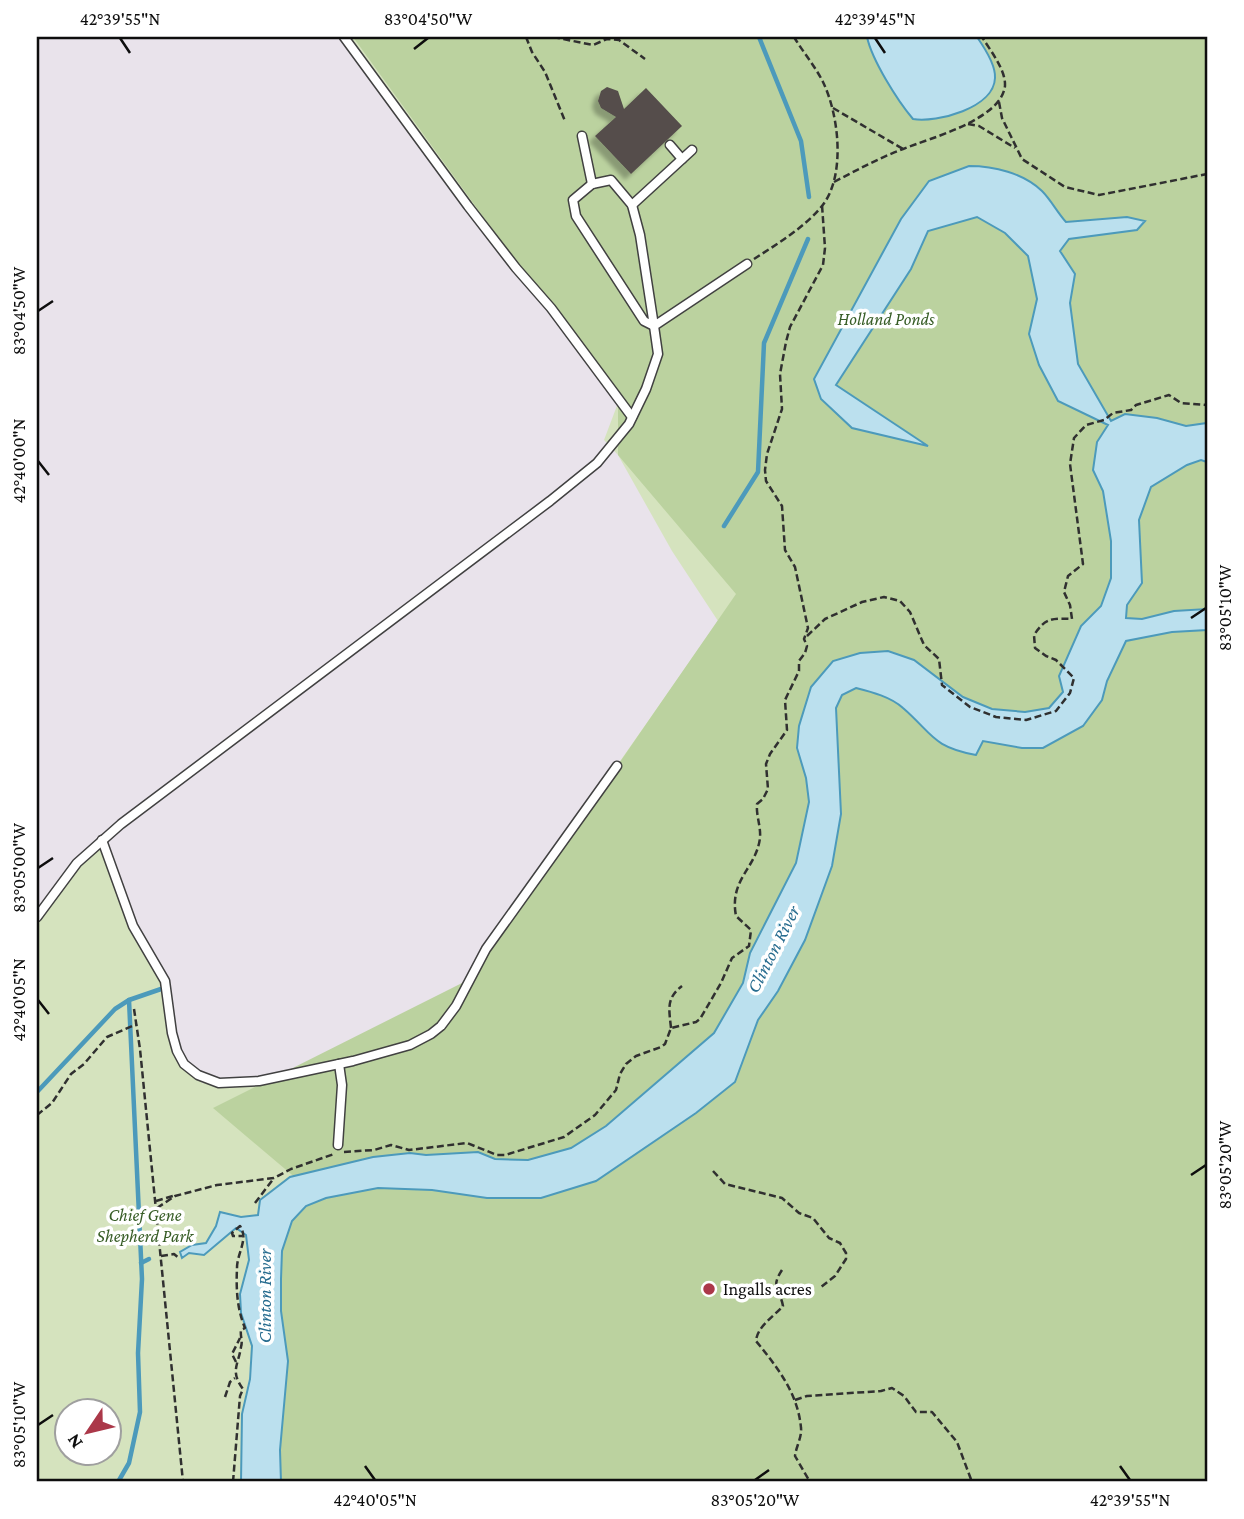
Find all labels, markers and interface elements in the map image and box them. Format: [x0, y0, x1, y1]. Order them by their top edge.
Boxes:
text: 42°39'55"N [80, 9, 160, 29]
text: 83°04'50"W [384, 9, 473, 29]
text: 42°39'45"N [834, 9, 916, 29]
text: 83°04'50"W [9, 266, 29, 355]
park label: Holland Ponds [837, 309, 935, 329]
text: 42°40'00"N [9, 418, 29, 504]
text: 83°05'10"W [1215, 564, 1235, 651]
text: 83°05'00"W [9, 823, 29, 913]
water label: Clinton River [742, 901, 804, 996]
text: 42°40'05"N [9, 958, 29, 1042]
text: 83°05'20"W [1215, 1120, 1235, 1209]
park label: Chief Gene Shepherd Park [97, 1205, 195, 1246]
water label: Clinton River [254, 1247, 275, 1343]
place label: Ingalls acres [723, 1279, 812, 1299]
marker: Ingalls acres [701, 1281, 717, 1297]
text: 83°05'10"W [9, 1381, 29, 1468]
north arrow [52, 1396, 122, 1466]
text: N [62, 1430, 87, 1453]
text: 42°40'05"N [333, 1490, 417, 1510]
text: 83°05'20"W [711, 1490, 800, 1510]
text: 42°39'55"N [1090, 1490, 1170, 1510]

